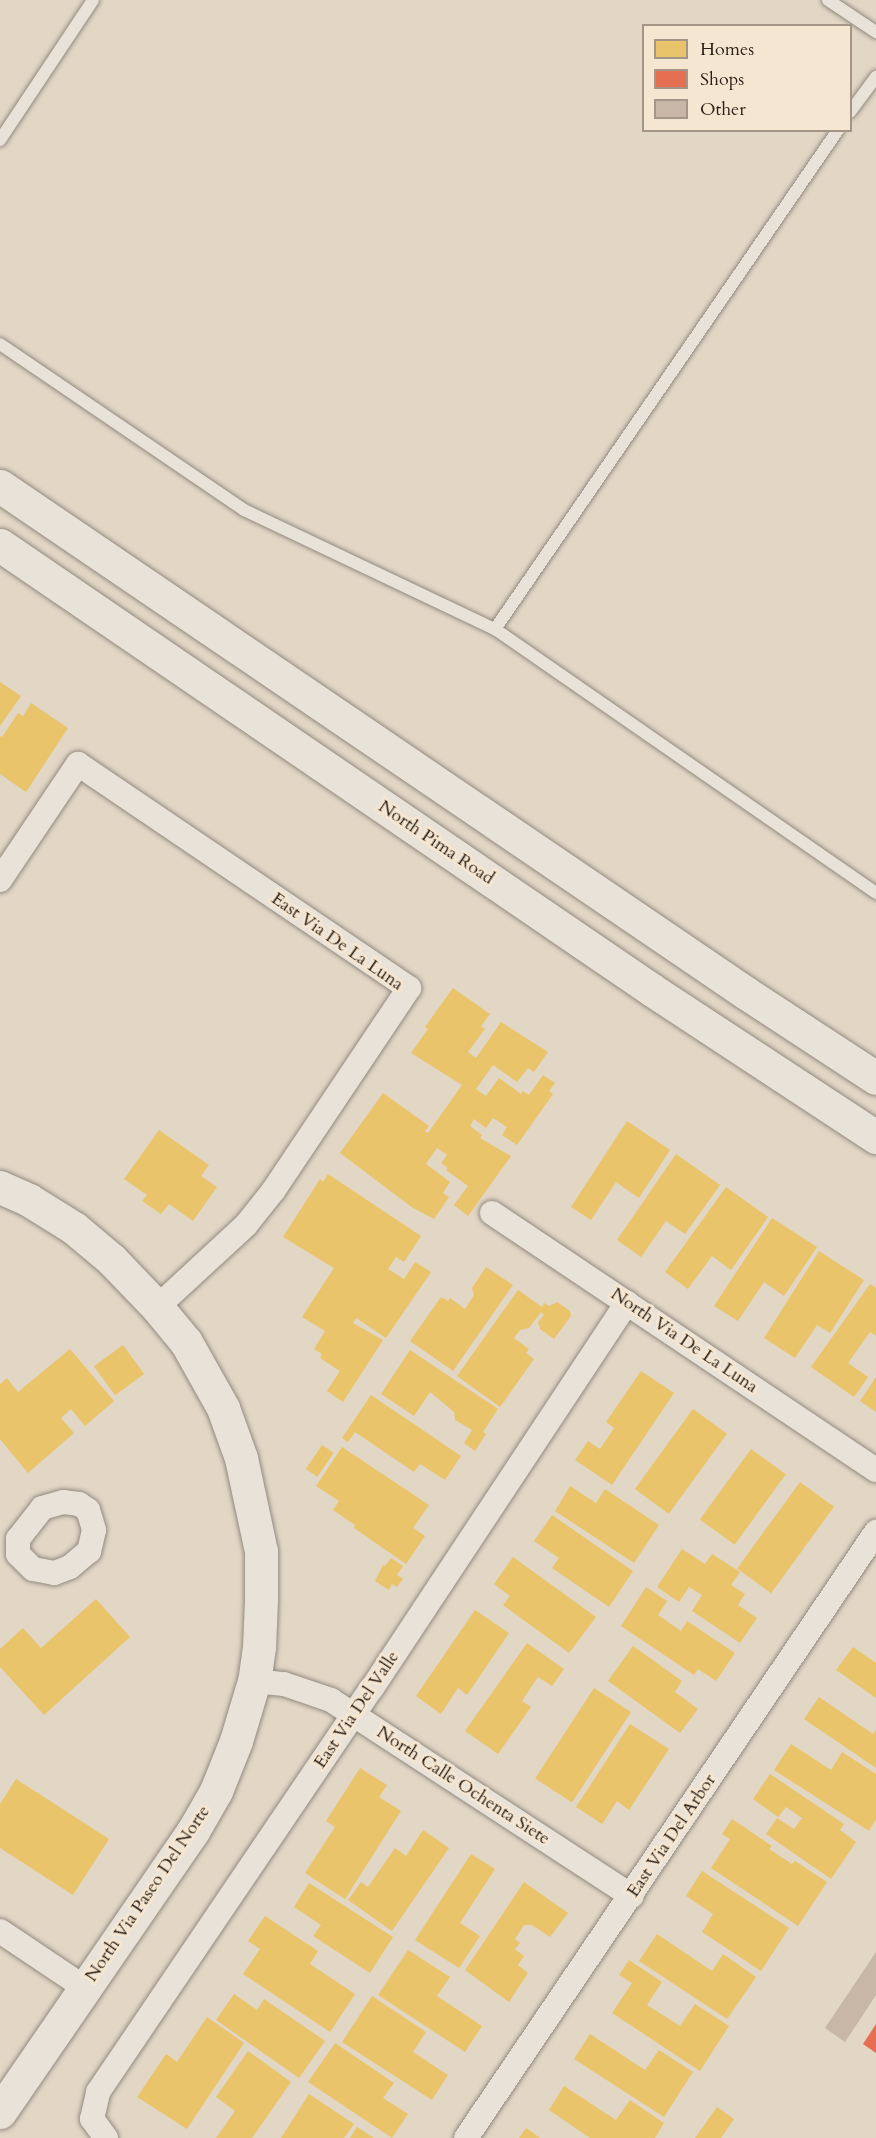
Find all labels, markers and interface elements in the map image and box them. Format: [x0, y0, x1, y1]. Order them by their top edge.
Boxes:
legend [642, 24, 852, 132]
text: Homes [700, 37, 754, 62]
text: Shops [700, 67, 744, 92]
text: Other [700, 97, 746, 122]
street label: North Pima Road [374, 796, 498, 890]
street label: East Via De La Luna [267, 888, 407, 996]
street label: North Via De La Luna [606, 1284, 762, 1398]
street label: East Via Del Valle [310, 1647, 404, 1773]
street label: North Calle Ochenta Siete [372, 1722, 554, 1850]
street label: East Via Del Arbor [623, 1770, 721, 1902]
street label: North Via Paseo Del Norte [81, 1802, 215, 1986]

